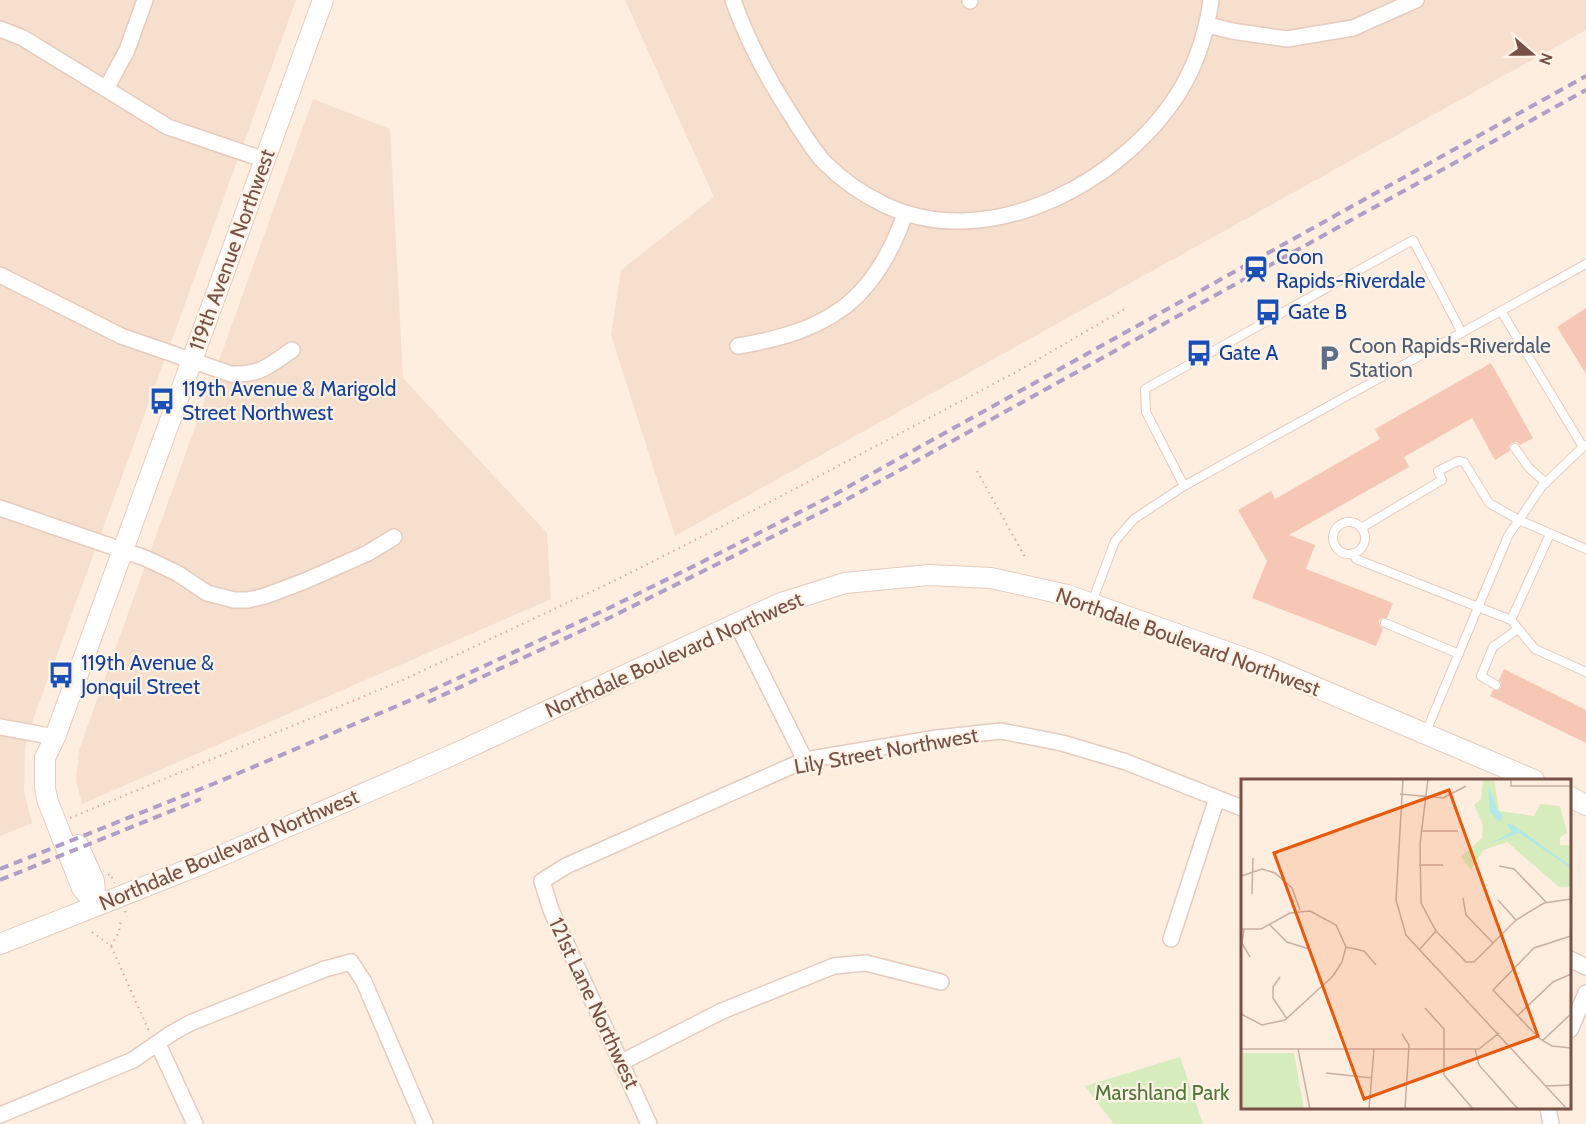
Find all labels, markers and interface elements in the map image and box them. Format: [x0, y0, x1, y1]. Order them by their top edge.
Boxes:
north arrow [1502, 24, 1562, 84]
text: N [1535, 50, 1556, 68]
street label: 119th Avenue Northwest [183, 146, 280, 354]
place label: Coon Rapids-Riverdale [1276, 244, 1426, 293]
station icon: Coon Rapids-Riverdale [1241, 254, 1271, 284]
bus stop icon: Gate B [1253, 297, 1283, 327]
place label: Gate B [1288, 299, 1347, 324]
place label: Coon Rapids-Riverdale Station [1349, 333, 1551, 382]
bus stop icon: Gate A [1184, 338, 1214, 368]
place label: Gate A [1219, 340, 1278, 365]
parking icon: Coon Rapids-Riverdale Station [1314, 343, 1344, 373]
place label: 119th Avenue & Marigold Street Northwest [182, 376, 396, 425]
bus stop icon: 119th Avenue & Marigold Street Northwest [147, 386, 177, 416]
street label: Northdale Boulevard Northwest [1053, 582, 1324, 701]
street label: Northdale Boulevard Northwest [541, 586, 807, 723]
place label: 119th Avenue & Jonquil Street [80, 650, 214, 699]
bus stop icon: 119th Avenue & Jonquil Street [46, 660, 76, 690]
street label: Lily Street Northwest [792, 722, 980, 779]
inset map [1241, 779, 1571, 1109]
street label: Northdale Boulevard Northwest [95, 783, 362, 916]
street label: 121st Lane Northwest [544, 913, 645, 1092]
park label: Marshland Park [1095, 1080, 1230, 1105]

